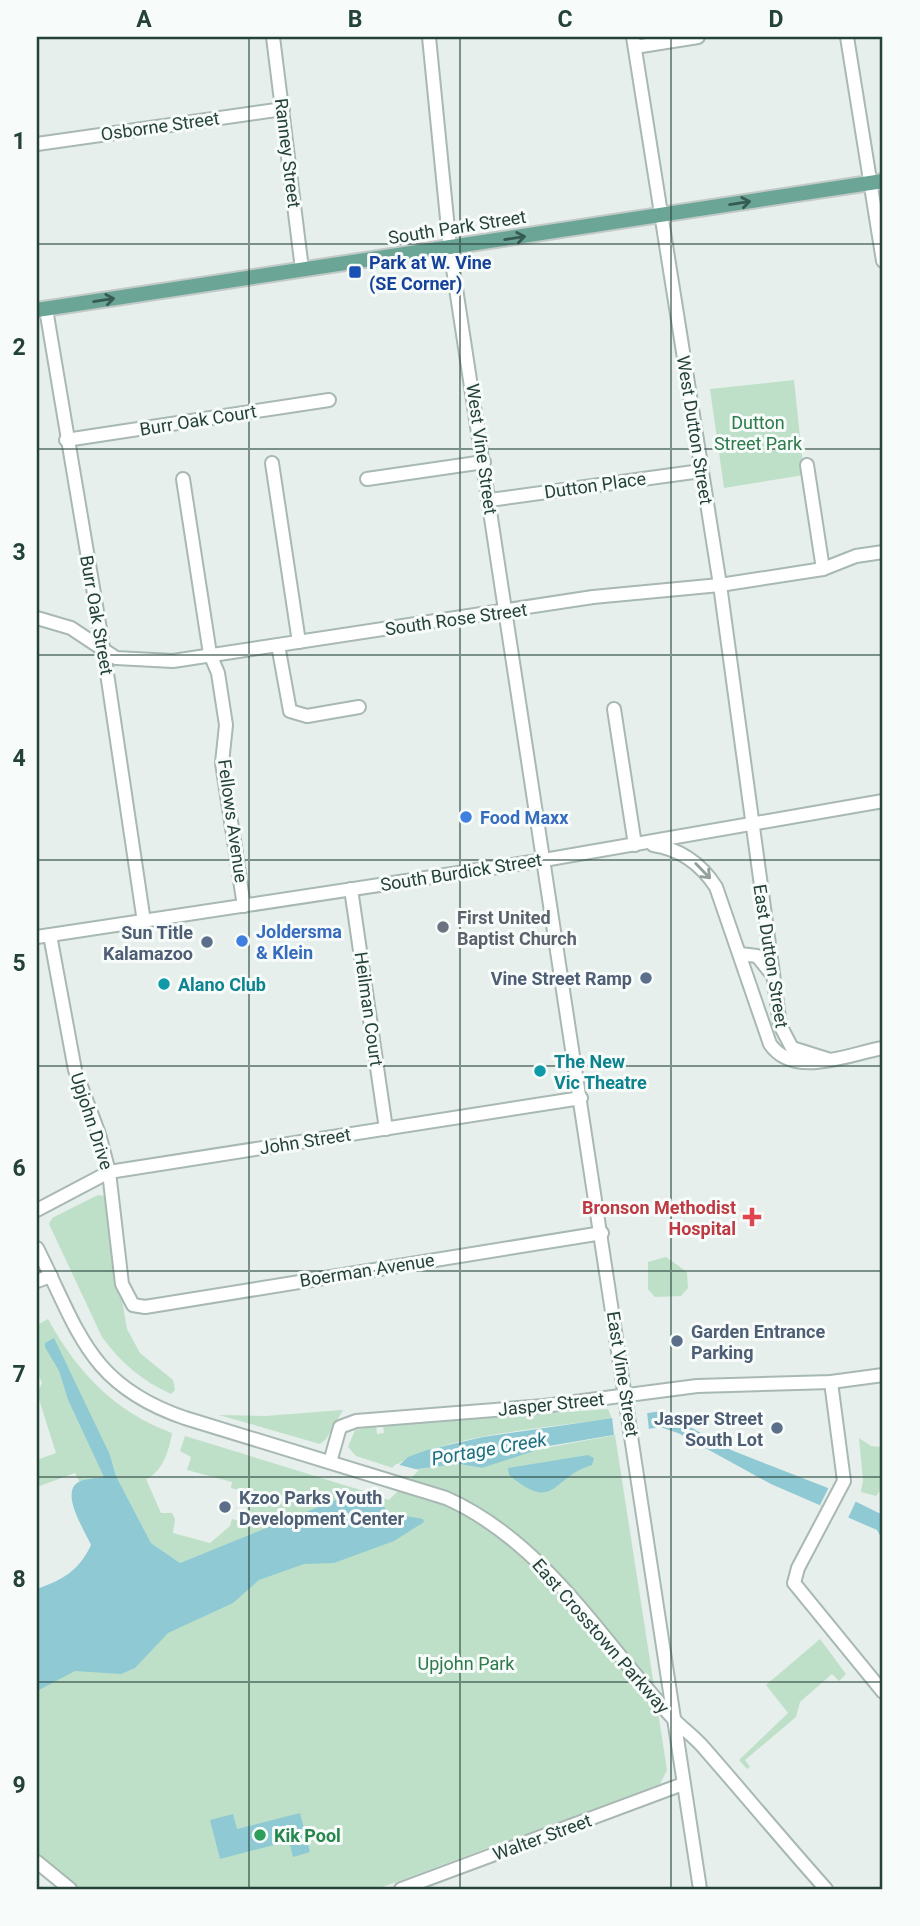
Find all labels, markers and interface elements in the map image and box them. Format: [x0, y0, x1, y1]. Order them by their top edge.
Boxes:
text: A [136, 6, 152, 33]
text: B [348, 6, 362, 33]
text: C [557, 6, 573, 33]
text: D [769, 6, 783, 33]
street label: Ranney Street [271, 97, 305, 209]
street label: Osborne Street [99, 107, 221, 145]
text: 1 [12, 128, 26, 155]
one-way arrow [728, 196, 751, 209]
street label: South Park Street [387, 206, 528, 248]
one-way arrow [503, 231, 526, 244]
place label: Park at W. Vine (SE Corner) [369, 252, 492, 295]
marker: Park at W. Vine (SE Corner) [347, 264, 363, 280]
one-way arrow [92, 293, 115, 306]
text: 2 [12, 334, 26, 361]
street label: West Dutton Street [673, 354, 717, 506]
street label: West Vine Street [462, 382, 502, 516]
street label: Burr Oak Court [138, 400, 258, 440]
park label: Dutton Street Park [714, 412, 803, 454]
street label: Dutton Place [543, 467, 647, 503]
text: 3 [12, 539, 26, 566]
street label: Burr Oak Street [76, 554, 118, 677]
street label: South Rose Street [384, 599, 529, 639]
text: 4 [12, 745, 26, 772]
street label: Fellows Avenue [214, 758, 252, 884]
place label: Food Maxx [480, 807, 569, 828]
marker: Food Maxx [458, 809, 474, 825]
street label: South Burdick Street [379, 849, 543, 895]
one-way arrow [695, 862, 711, 880]
street label: East Dutton Street [749, 883, 793, 1029]
place label: First United Baptist Church [457, 907, 577, 949]
marker: First United Baptist Church [435, 919, 451, 935]
place label: Joldersma & Klein [256, 921, 342, 963]
place label: Sun Title Kalamazoo [103, 922, 193, 964]
marker: Joldersma & Klein [234, 933, 250, 949]
marker: Sun Title Kalamazoo [199, 934, 215, 950]
text: 5 [12, 950, 26, 977]
street label: Heilman Court [351, 950, 387, 1068]
place label: Vine Street Ramp [491, 968, 632, 989]
marker: Vine Street Ramp [638, 970, 654, 986]
place label: Alano Club [178, 974, 266, 995]
marker: Alano Club [156, 976, 172, 992]
place label: The New Vic Theatre [554, 1051, 647, 1093]
marker: The New Vic Theatre [532, 1063, 548, 1079]
street label: Upjohn Drive [66, 1070, 118, 1172]
street label: John Street [258, 1123, 352, 1159]
text: 6 [12, 1155, 26, 1182]
place label: Bronson Methodist Hospital [582, 1197, 736, 1239]
marker: Bronson Methodist Hospital [742, 1207, 762, 1227]
street label: Boerman Avenue [298, 1249, 436, 1291]
street label: East Vine Street [603, 1310, 643, 1438]
place label: Garden Entrance Parking [691, 1321, 825, 1363]
marker: Garden Entrance Parking [669, 1333, 685, 1349]
text: 7 [12, 1361, 26, 1388]
street label: Jasper Street [497, 1388, 605, 1420]
place label: Jasper Street South Lot [654, 1408, 763, 1450]
marker: Jasper Street South Lot [769, 1420, 785, 1436]
water label: Portage Creek [430, 1427, 549, 1470]
place label: Kzoo Parks Youth Development Center [239, 1487, 404, 1529]
marker: Kzoo Parks Youth Development Center [217, 1499, 233, 1515]
street label: East Crosstown Parkway [528, 1554, 674, 1718]
text: 8 [12, 1566, 26, 1593]
park label: Upjohn Park [418, 1653, 515, 1674]
text: 9 [12, 1772, 26, 1799]
street label: Walter Street [490, 1809, 594, 1865]
place label: Kik Pool [274, 1825, 341, 1846]
marker: Kik Pool [252, 1827, 268, 1843]

